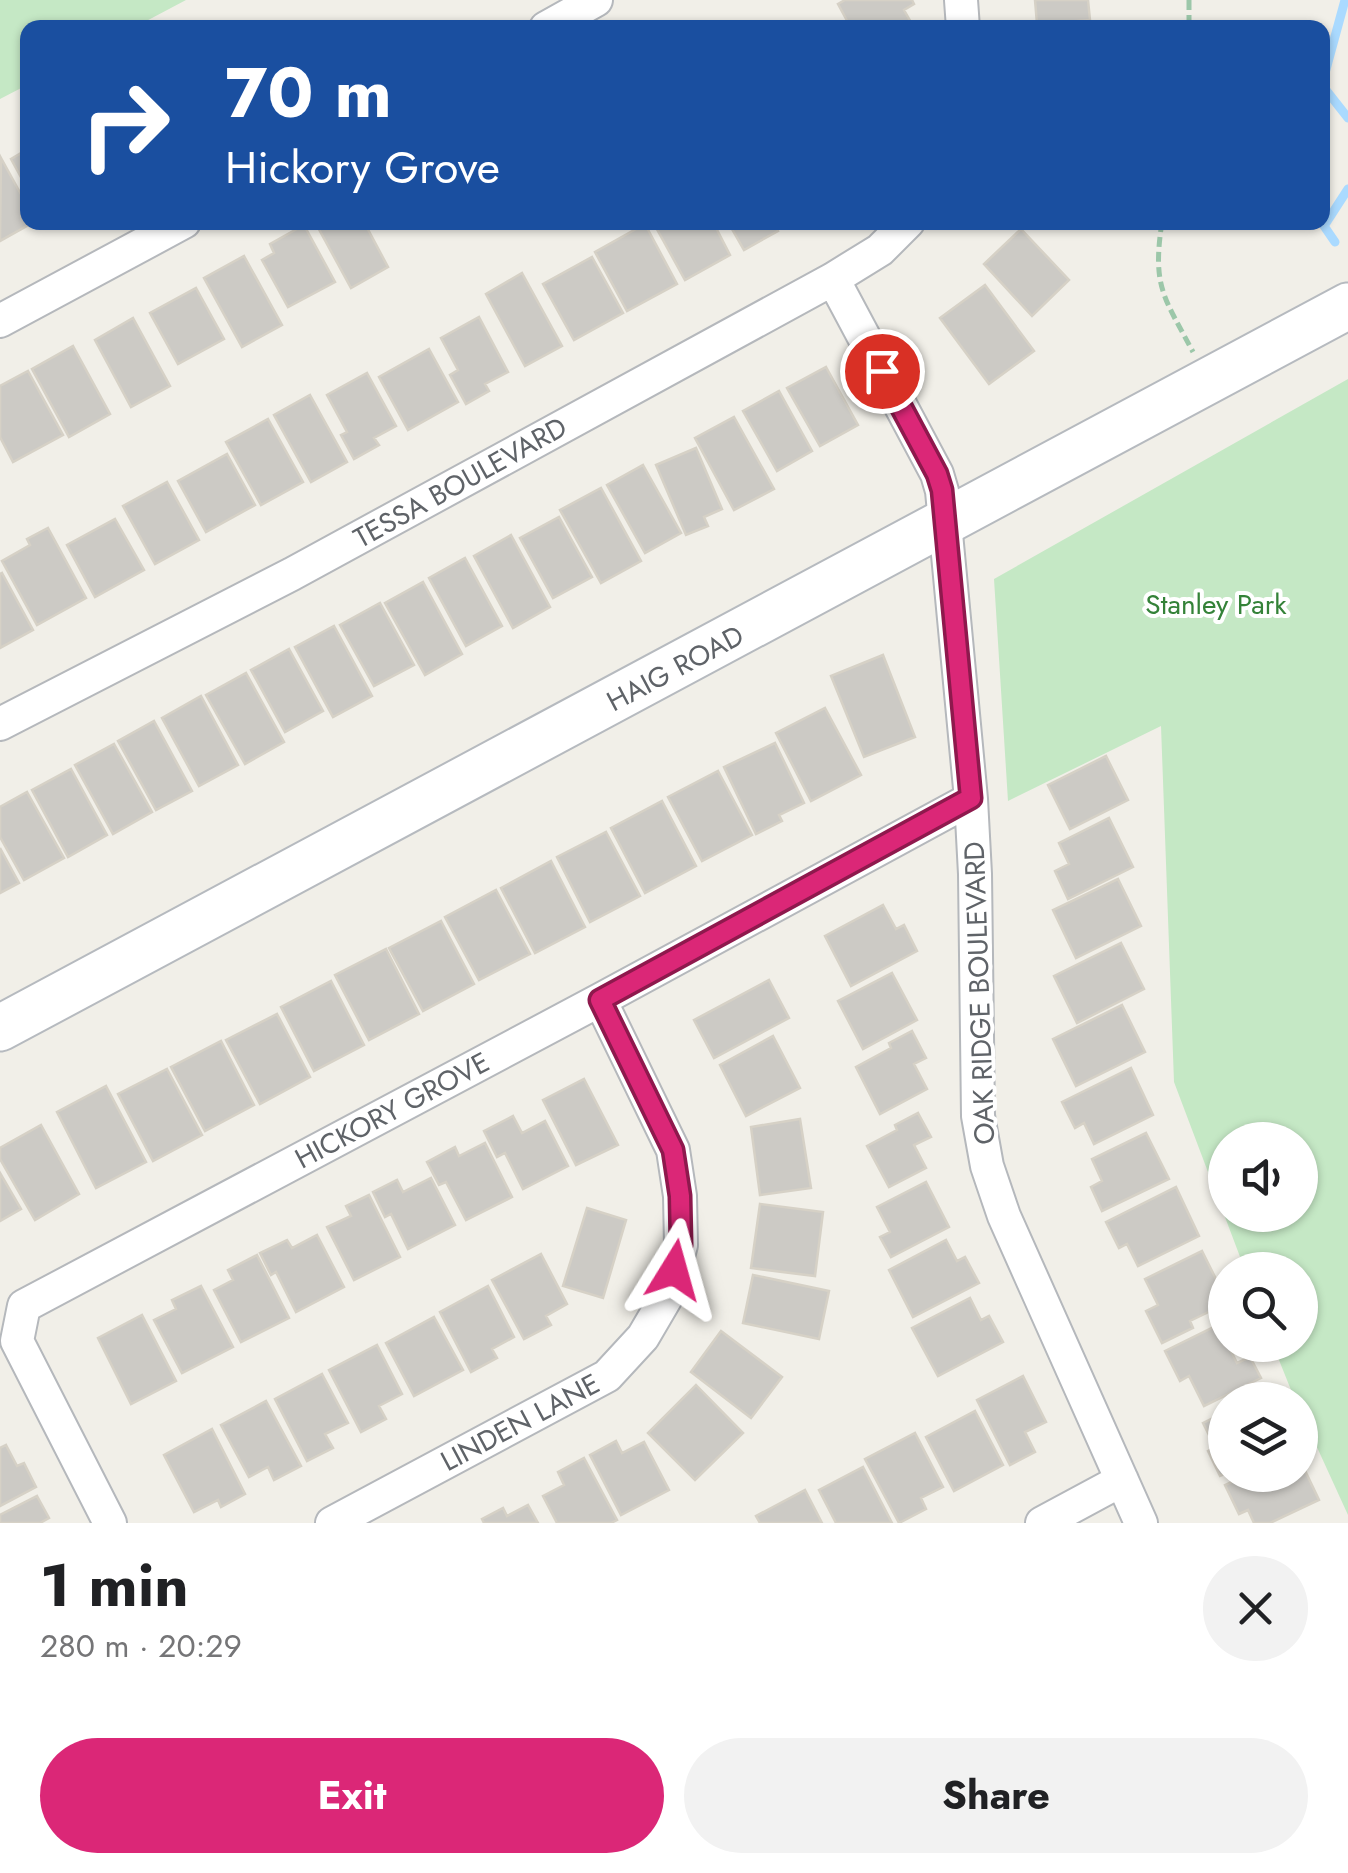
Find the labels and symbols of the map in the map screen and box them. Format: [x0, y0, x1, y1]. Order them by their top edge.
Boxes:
pin [840, 329, 925, 414]
street label: TESSA BOULEVARD [346, 407, 574, 558]
park label: Stanley Park [1145, 584, 1287, 625]
street label: HAIG ROAD [599, 615, 751, 722]
street label: OAK RIDGE BOULEVARD [954, 841, 1005, 1145]
street label: HICKORY GROVE [288, 1042, 497, 1179]
position arrow [622, 1218, 726, 1322]
street label: LINDEN LANE [433, 1363, 607, 1482]

